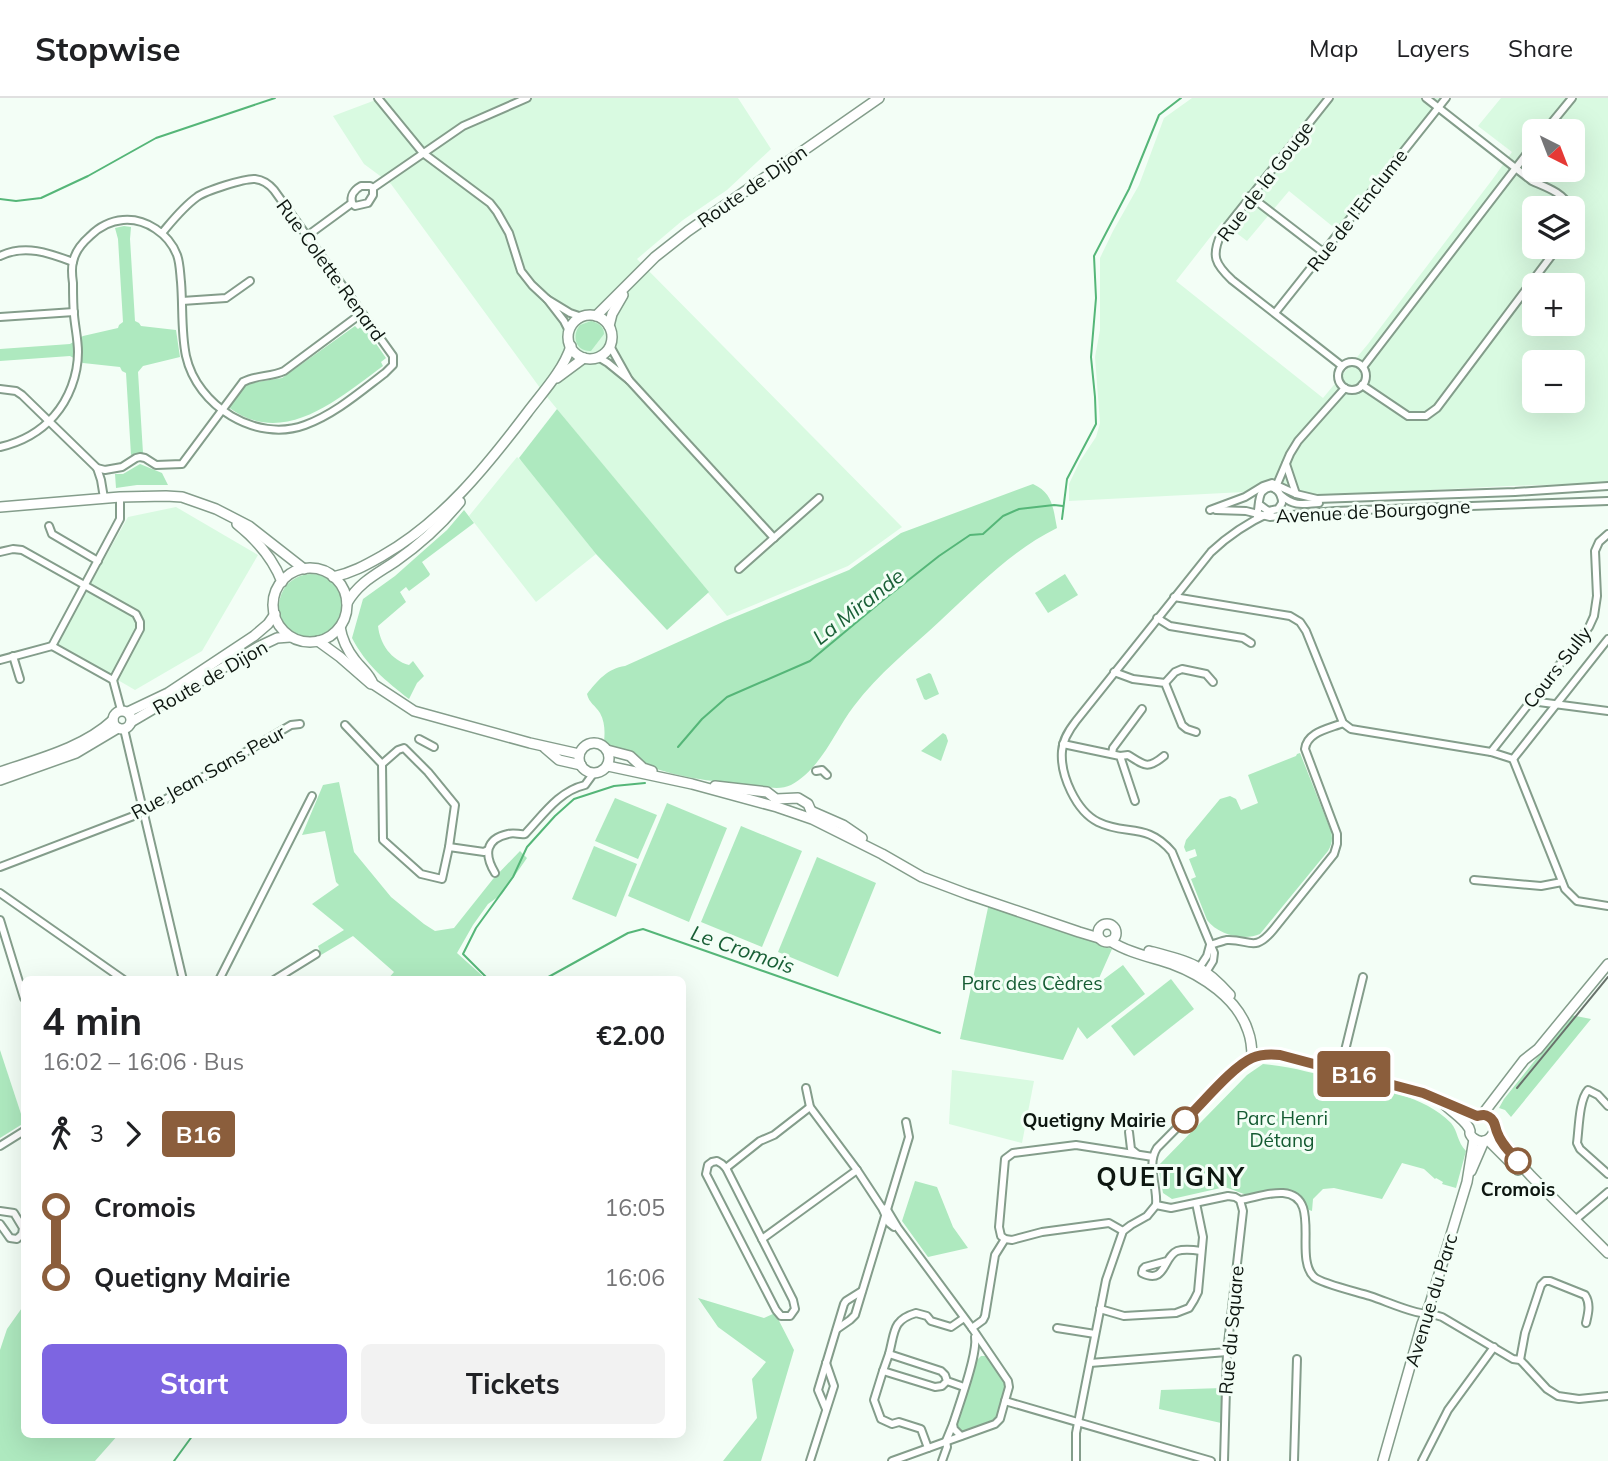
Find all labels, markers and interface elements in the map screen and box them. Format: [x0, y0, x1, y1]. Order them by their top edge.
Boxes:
text: Stopwise [35, 28, 181, 69]
text: Map [1309, 33, 1358, 63]
text: Layers [1396, 33, 1470, 63]
text: Share [1508, 33, 1573, 63]
street label: Rue de la Gouge [1212, 116, 1318, 246]
north arrow [1522, 119, 1586, 182]
map controls [1522, 119, 1585, 413]
street label: Route de Dijon [692, 139, 812, 233]
street label: Rue de l'Enclume [1302, 144, 1412, 276]
street label: Rue Colette Renard [271, 194, 391, 346]
button: layers [1522, 196, 1585, 259]
button: + [1522, 273, 1585, 336]
button: − [1522, 350, 1585, 413]
street label: Avenue de Bourgogne [1275, 494, 1471, 528]
water label: La Mirande [807, 562, 909, 650]
street label: Cours Sully [1518, 621, 1596, 713]
street label: Route de Dijon [148, 634, 272, 720]
street label: Rue Jean Sans Peur [127, 720, 289, 824]
water label: Le Cromois [688, 919, 798, 979]
park label: Parc des Cèdres [961, 971, 1103, 995]
text: 4 min [42, 997, 142, 1045]
text: €2.00 [596, 1019, 665, 1052]
text: 16:02 – 16:06 · Bus [42, 1047, 244, 1076]
line badge: B16 [1314, 1051, 1394, 1097]
text: B16 [1331, 1059, 1377, 1089]
park label: Parc Henri Détang [1236, 1106, 1328, 1152]
marker: Quetigny Mairie [1172, 1107, 1198, 1133]
place label: Quetigny Mairie [1022, 1108, 1166, 1132]
icon: walk [42, 1115, 80, 1153]
icon: forward [114, 1115, 152, 1153]
text: 3 [90, 1119, 104, 1148]
text: B16 [176, 1119, 221, 1149]
marker: Cromois [1505, 1148, 1531, 1174]
district label: QUETIGNY [1096, 1160, 1246, 1193]
place label: Cromois [1481, 1177, 1555, 1201]
text: Cromois [94, 1191, 196, 1224]
text: 16:05 [605, 1193, 665, 1222]
street label: Avenue du Parc [1399, 1231, 1463, 1369]
text: Quetigny Mairie [94, 1261, 291, 1294]
text: 16:06 [605, 1263, 665, 1292]
street label: Rue du Square [1213, 1264, 1249, 1396]
button: Start [42, 1344, 347, 1424]
button: Tickets [361, 1344, 665, 1424]

